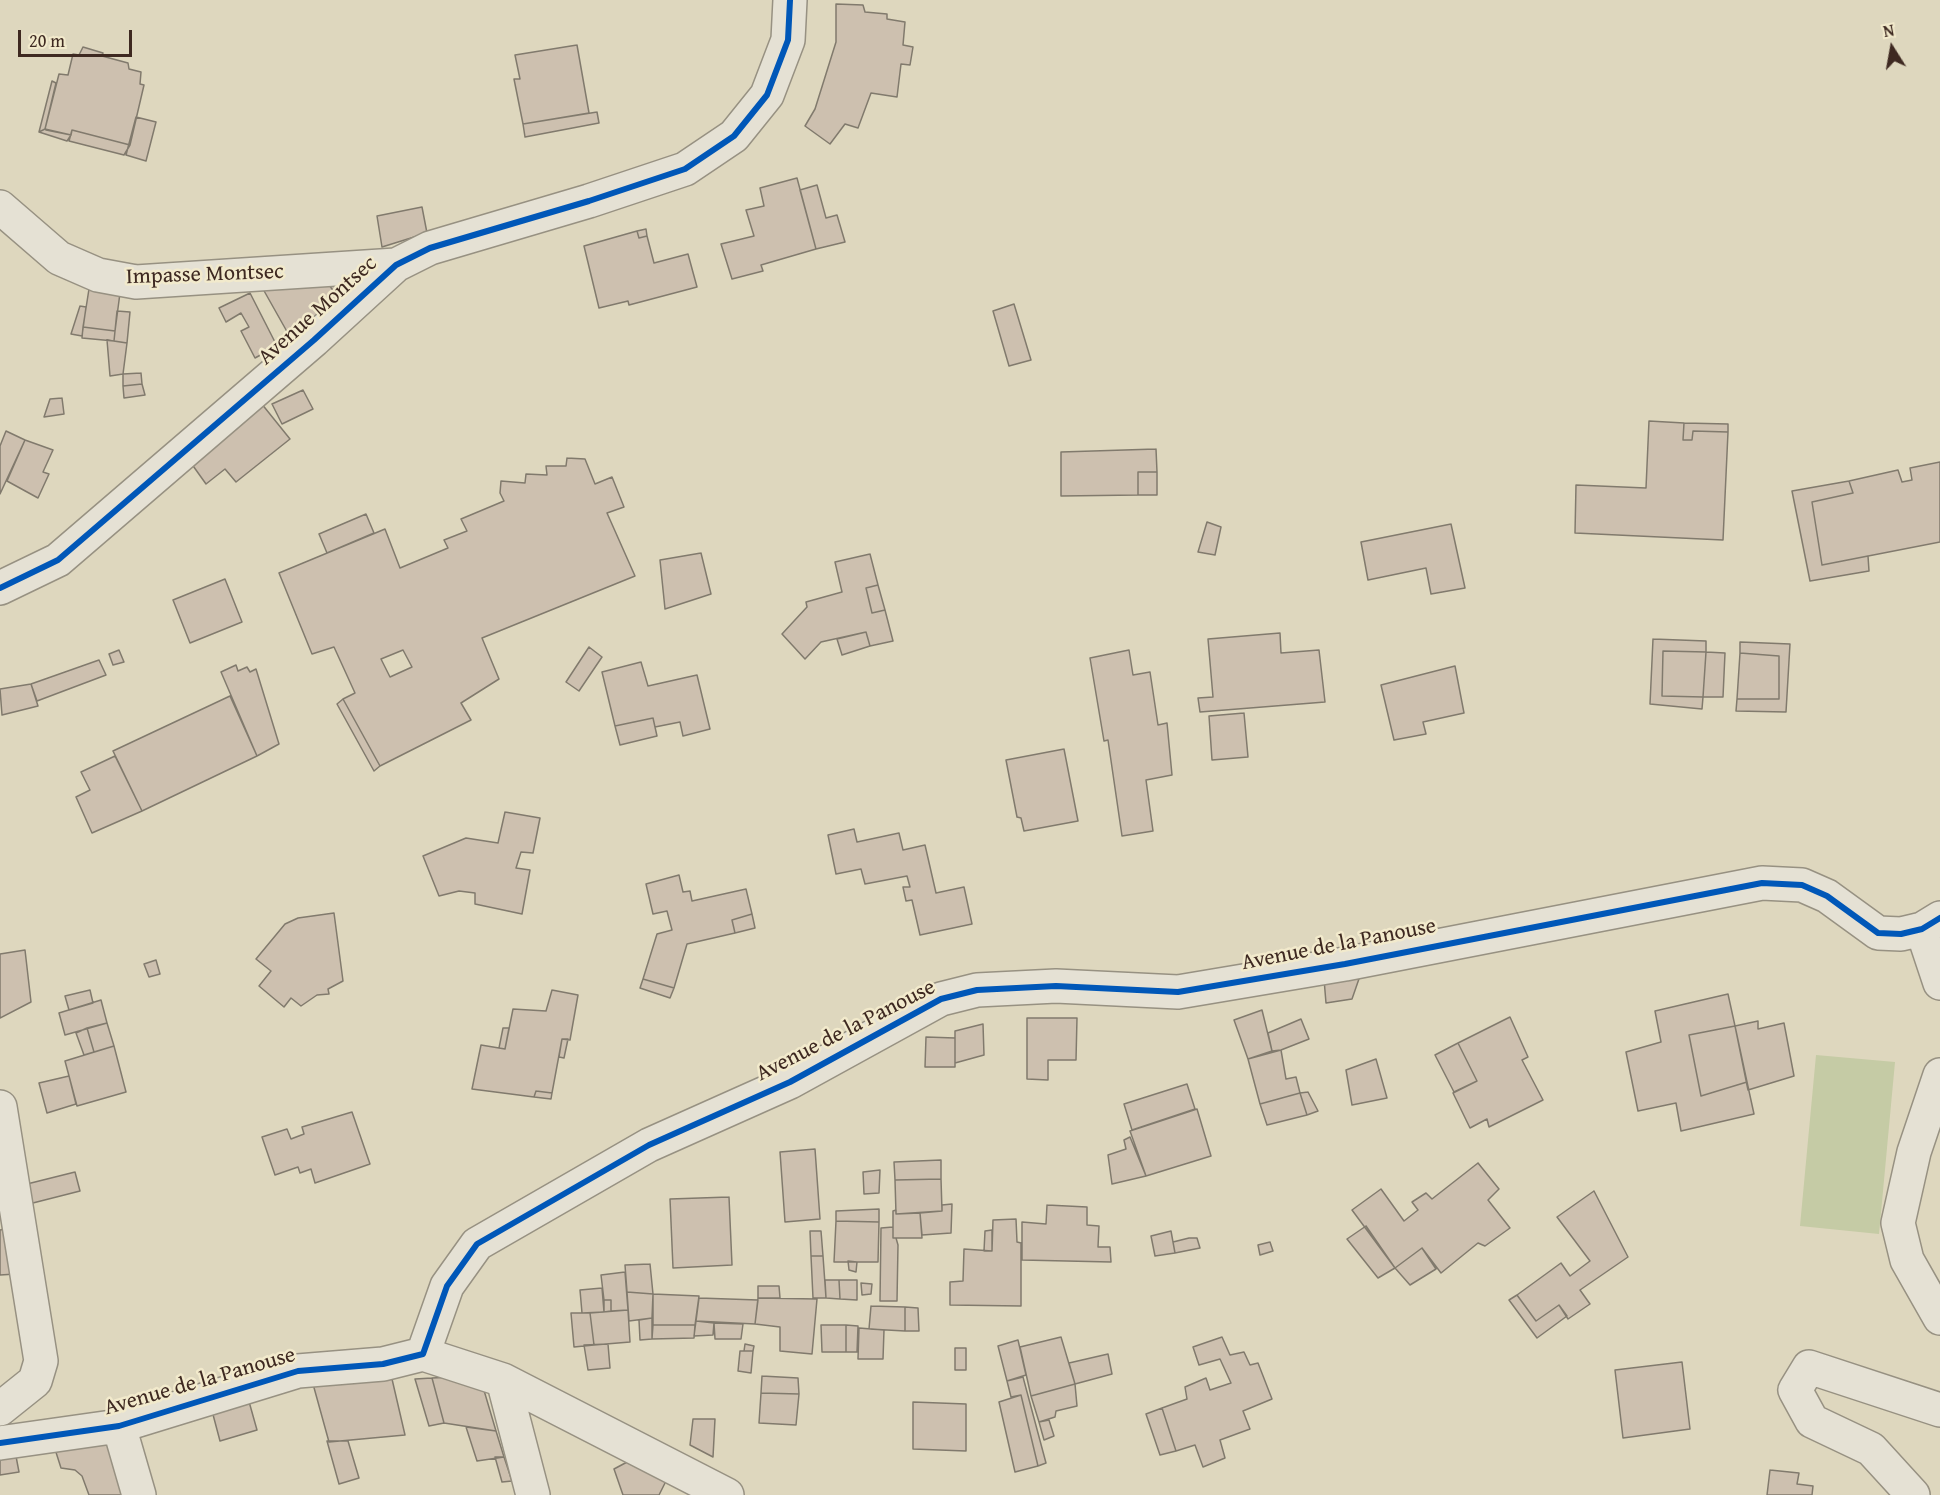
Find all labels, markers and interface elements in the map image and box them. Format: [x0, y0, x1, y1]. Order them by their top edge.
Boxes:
scale bar [21, 18, 135, 56]
north arrow [1862, 18, 1922, 78]
text: N [1881, 18, 1896, 43]
text: 20 m [29, 27, 65, 54]
street label: Avenue Montsec [253, 251, 383, 371]
street label: Impasse Montsec [126, 259, 284, 291]
street label: Avenue de la Panouse [1240, 913, 1438, 977]
street label: Avenue de la Panouse [752, 974, 940, 1088]
street label: Avenue de la Panouse [101, 1342, 299, 1422]

